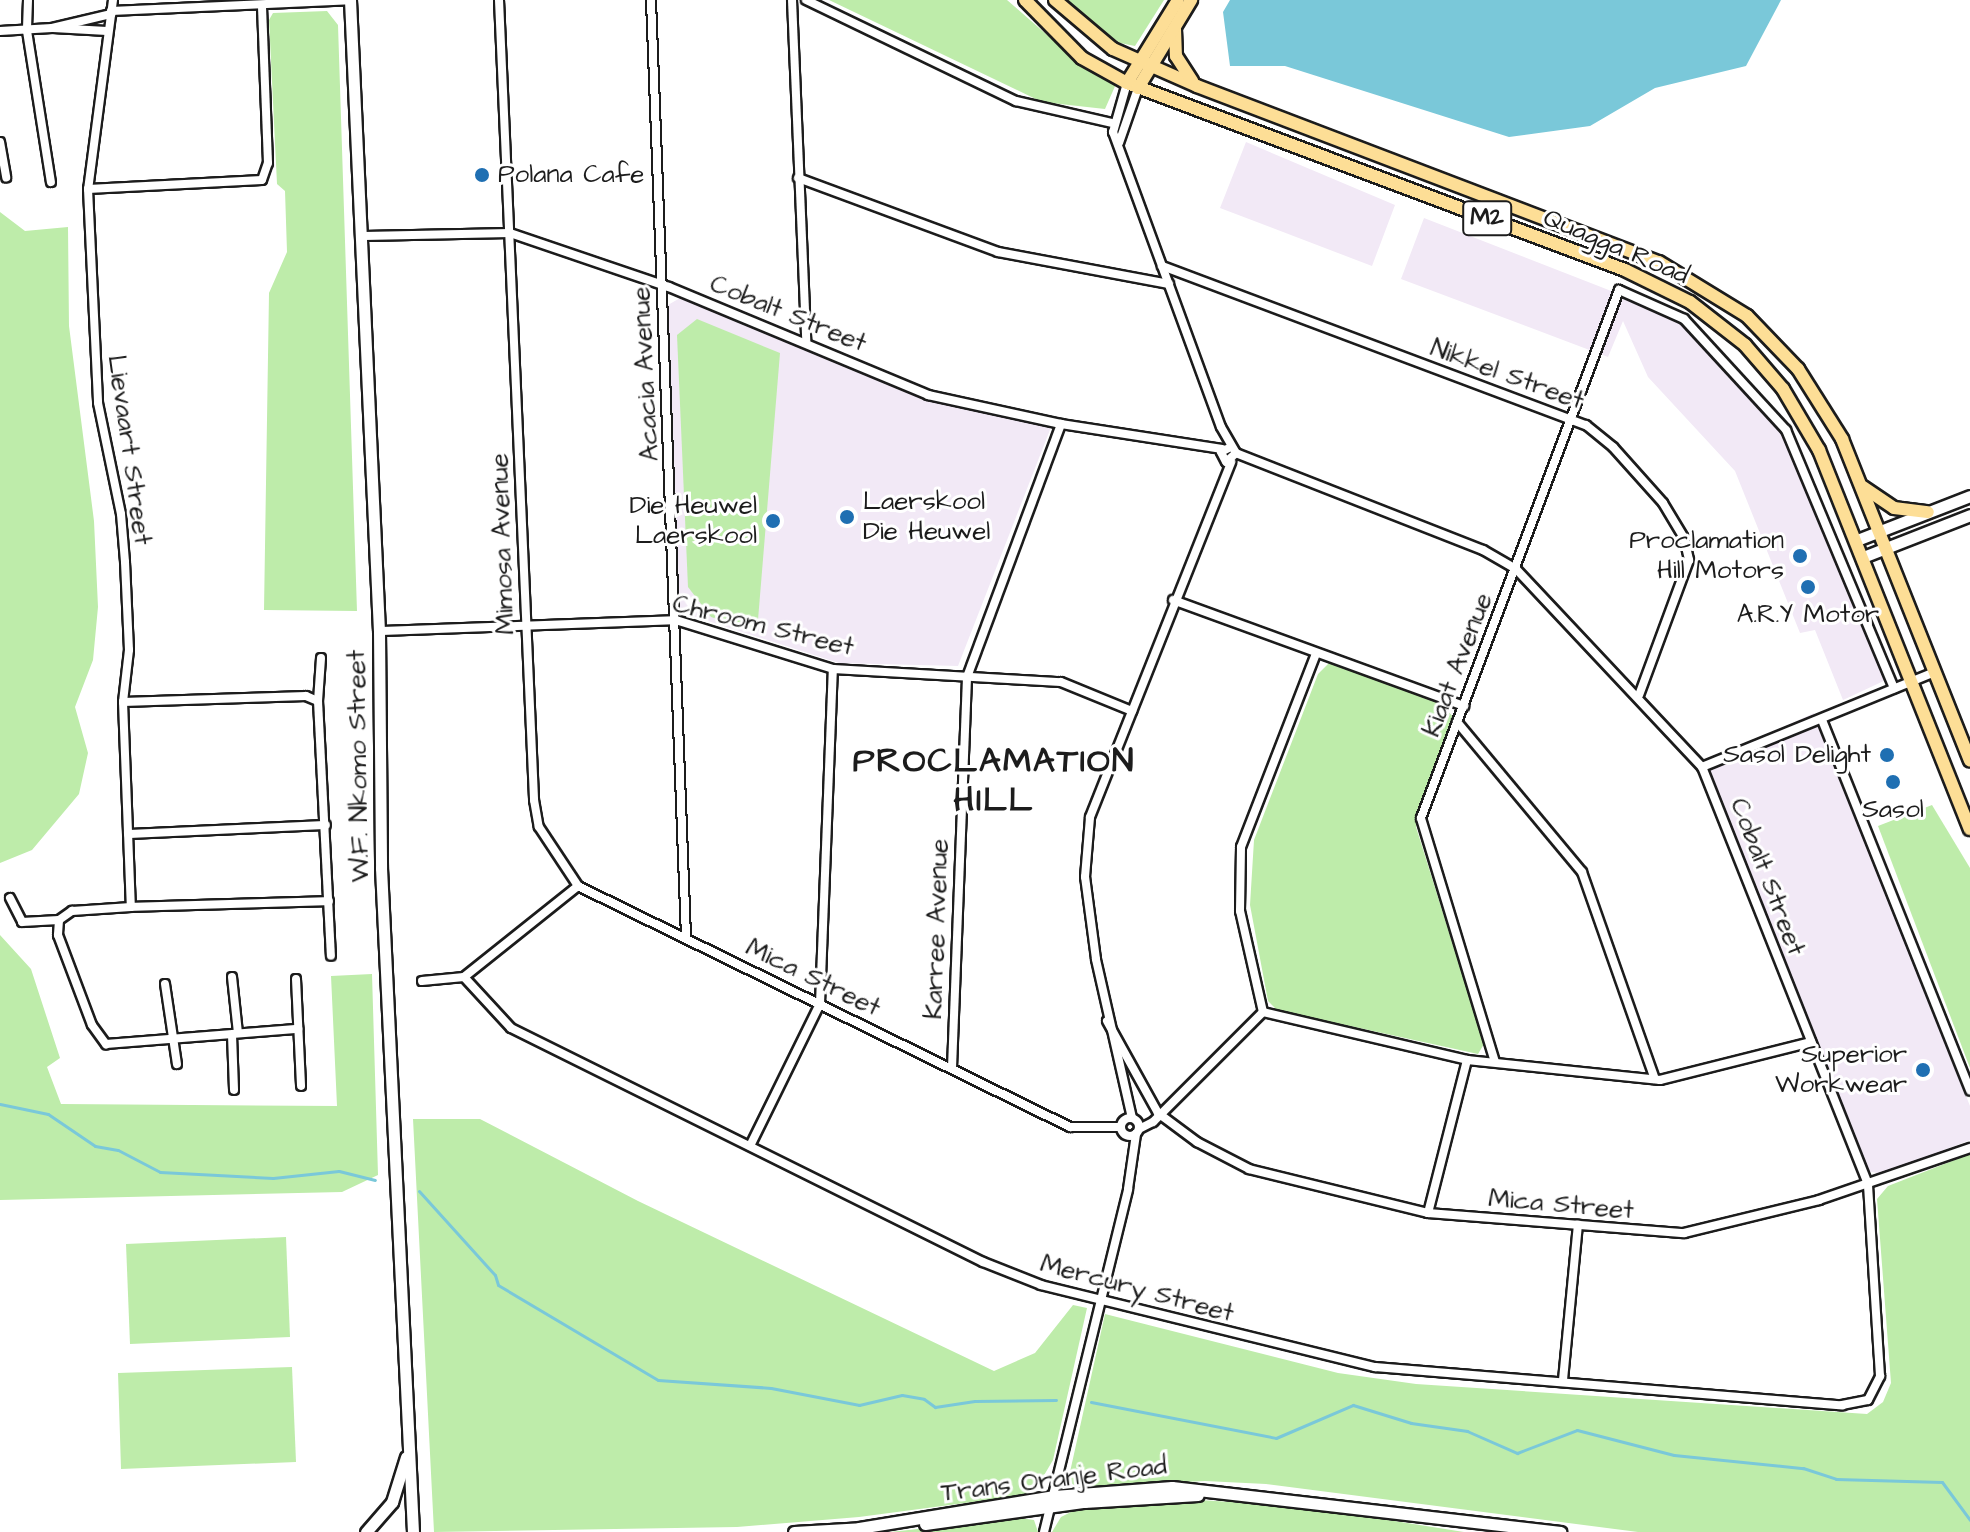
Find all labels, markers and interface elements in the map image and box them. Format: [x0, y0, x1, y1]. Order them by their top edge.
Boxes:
place label: Polana Cafe [498, 159, 644, 191]
marker: Polana Cafe [473, 166, 491, 184]
road number: M2 [1461, 198, 1513, 238]
street label: Quagga Road [1539, 202, 1693, 292]
street label: Cobalt Street [705, 268, 871, 360]
street label: Acacia Avenue [626, 286, 666, 462]
street label: Nikkel Street [1426, 333, 1588, 417]
street label: Lievaart Street [100, 353, 158, 547]
street label: Mimosa Avenue [484, 453, 522, 635]
place label: Laerskool Die Heuwel [863, 486, 990, 548]
place label: Die Heuwel Laerskool [630, 490, 757, 552]
marker: Laerskool Die Heuwel [838, 508, 856, 526]
marker: Die Heuwel Laerskool [764, 512, 782, 530]
place label: Proclamation Hill Motors [1629, 525, 1784, 586]
marker: Proclamation Hill Motors [1791, 547, 1809, 565]
marker: A.R.Y Motor [1799, 578, 1817, 596]
street label: Chroom Street [669, 588, 857, 664]
street label: Kiaat Avenue [1416, 589, 1500, 741]
place label: A.R.Y Motor [1737, 599, 1879, 631]
street label: W.F. Nkomo Street [341, 649, 377, 883]
place label: Sasol Delight [1723, 739, 1871, 771]
district label: PROCLAMATION HILL [853, 741, 1135, 820]
marker: Sasol Delight [1878, 746, 1896, 764]
marker: Sasol [1884, 773, 1902, 791]
street label: Cobalt Street [1723, 794, 1811, 960]
place label: Sasol [1862, 794, 1924, 826]
street label: Karree Avenue [918, 838, 956, 1020]
street label: Mica Street [741, 932, 885, 1024]
place label: Superior Workwear [1775, 1039, 1907, 1100]
marker: Superior Workwear [1914, 1061, 1932, 1079]
street label: Mica Street [1487, 1183, 1635, 1227]
street label: Mercury Street [1037, 1248, 1237, 1330]
street label: Trans Oranje Road [939, 1451, 1169, 1509]

